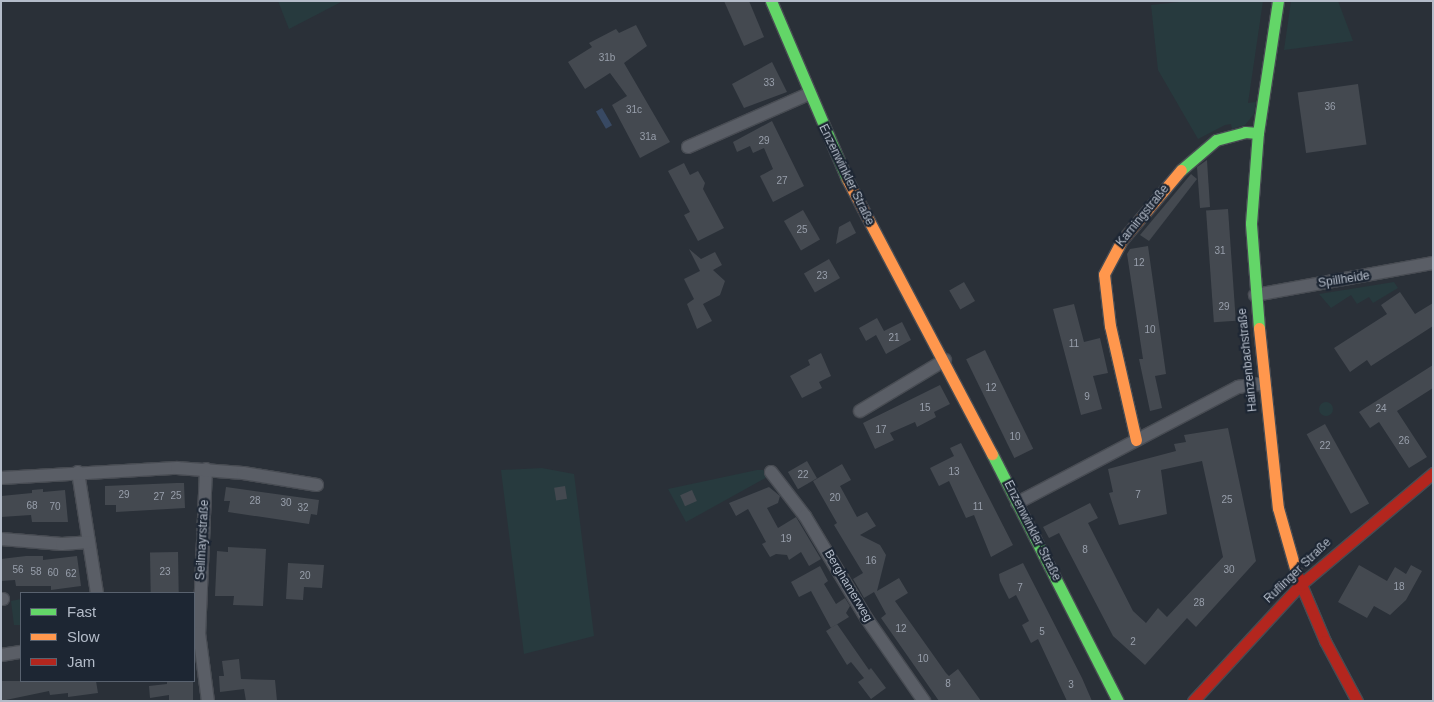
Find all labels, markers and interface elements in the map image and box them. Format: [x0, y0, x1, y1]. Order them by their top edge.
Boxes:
house number: 31b [599, 52, 615, 64]
house number: 33 [763, 77, 775, 89]
house number: 36 [1324, 101, 1336, 113]
house number: 31c [626, 104, 642, 116]
street label: Enzenwinkler Straße [815, 122, 877, 228]
house number: 31a [640, 131, 656, 143]
house number: 29 [758, 135, 770, 147]
house number: 27 [776, 175, 788, 187]
street label: Karningstraße [1114, 182, 1172, 250]
house number: 25 [796, 224, 808, 236]
house number: 31 [1214, 245, 1226, 257]
house number: 12 [1133, 257, 1145, 269]
street label: Spillheide [1317, 269, 1371, 291]
house number: 23 [816, 270, 828, 282]
house number: 29 [1218, 301, 1230, 313]
street label: Hainzenbachstraße [1235, 308, 1261, 412]
house number: 10 [1144, 324, 1156, 336]
house number: 21 [888, 332, 900, 344]
house number: 11 [1069, 338, 1079, 350]
house number: 12 [985, 382, 997, 394]
house number: 9 [1084, 391, 1090, 403]
house number: 15 [919, 402, 931, 414]
house number: 24 [1375, 403, 1387, 415]
house number: 17 [875, 424, 887, 436]
house number: 10 [1009, 431, 1021, 443]
house number: 26 [1398, 435, 1410, 447]
house number: 22 [1319, 440, 1331, 452]
house number: 13 [948, 466, 960, 478]
house number: 22 [797, 469, 809, 481]
street label: Enzenwinkler Straße [1000, 478, 1064, 584]
house number: 29 [118, 489, 130, 501]
house number: 7 [1135, 489, 1141, 501]
house number: 25 [170, 490, 182, 502]
house number: 27 [153, 491, 165, 503]
house number: 20 [829, 492, 841, 504]
house number: 25 [1221, 494, 1233, 506]
house number: 28 [249, 495, 261, 507]
house number: 30 [280, 497, 292, 509]
street label: Seilmayrstraße [194, 499, 212, 581]
house number: 68 [26, 500, 38, 512]
house number: 70 [49, 501, 61, 513]
house number: 11 [973, 501, 983, 513]
house number: 32 [297, 502, 309, 514]
house number: 19 [780, 533, 792, 545]
street label: Ruflinger Straße [1262, 535, 1334, 607]
house number: 8 [1082, 544, 1088, 556]
street label: Berghamerweg [821, 547, 875, 625]
house number: 16 [865, 555, 877, 567]
house number: 56 [12, 564, 24, 576]
house number: 30 [1223, 564, 1235, 576]
house number: 58 [30, 566, 42, 578]
house number: 23 [159, 566, 171, 578]
house number: 60 [47, 567, 59, 579]
house number: 62 [65, 568, 77, 580]
house number: 20 [299, 570, 311, 582]
house number: 18 [1393, 581, 1405, 593]
house number: 7 [1017, 582, 1023, 594]
legend [20, 592, 195, 682]
house number: 28 [1193, 597, 1205, 609]
text: Fast [67, 603, 96, 620]
house number: 12 [895, 623, 907, 635]
house number: 5 [1039, 626, 1045, 638]
text: Slow [67, 628, 100, 645]
house number: 2 [1130, 636, 1136, 648]
text: Jam [67, 653, 95, 670]
house number: 10 [917, 653, 929, 665]
house number: 8 [945, 678, 951, 690]
house number: 3 [1068, 679, 1074, 691]

